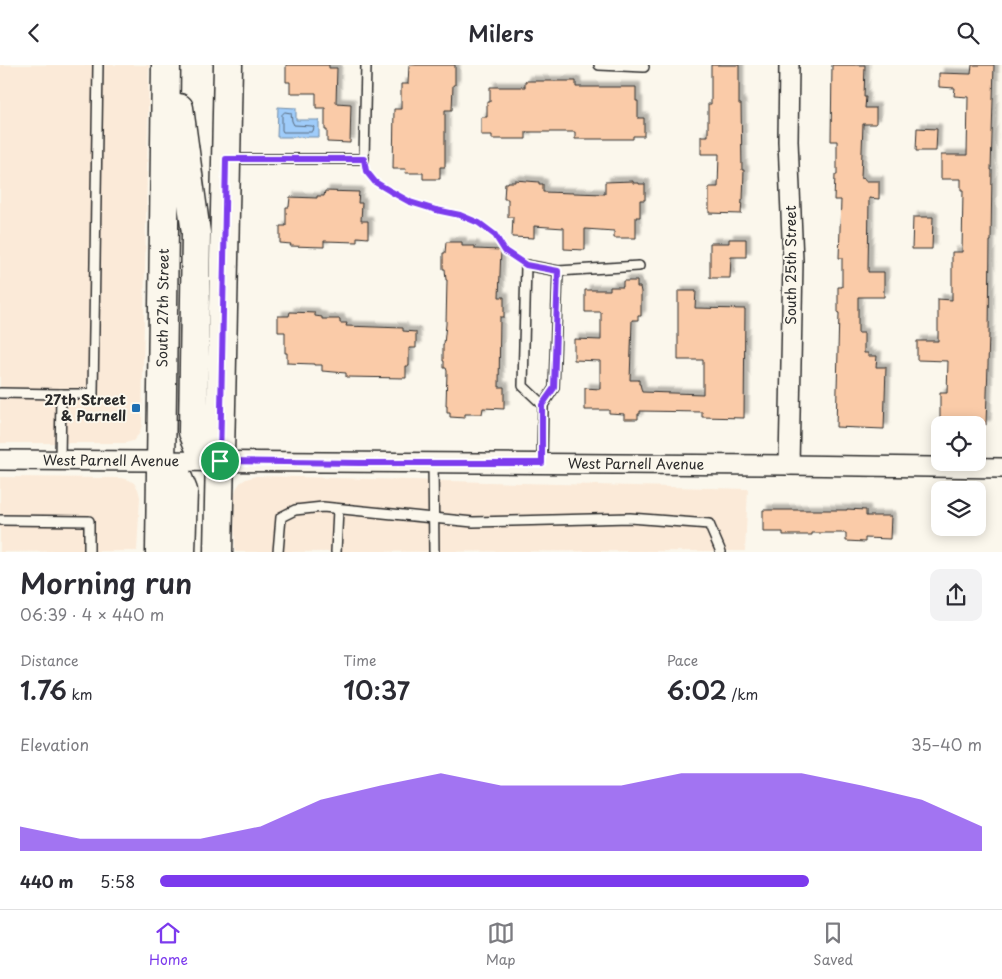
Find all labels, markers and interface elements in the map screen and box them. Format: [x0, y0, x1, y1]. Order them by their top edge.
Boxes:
text: Milers [468, 16, 534, 49]
icon: back [20, 19, 48, 47]
icon: search [954, 19, 982, 47]
street label: South 25th Street [780, 205, 801, 325]
street label: South 27th Street [151, 248, 174, 368]
place label: 27th Street & Parnell [44, 389, 126, 426]
marker: 27th Street & Parnell [130, 402, 142, 414]
map controls [931, 416, 986, 536]
button: locate [931, 416, 986, 471]
pin [199, 440, 241, 482]
icon: arrive [206, 447, 234, 475]
street label: West Parnell Avenue [43, 449, 180, 471]
street label: West Parnell Avenue [568, 453, 705, 474]
button: layers [931, 481, 986, 536]
text: Morning run [20, 561, 192, 604]
button: share [930, 569, 982, 621]
text: 06:39 · 4 × 440 m [20, 602, 164, 626]
text: Distance [20, 650, 79, 671]
text: Time [343, 650, 376, 671]
text: Pace [667, 650, 698, 671]
text: 1.76 [20, 671, 67, 709]
text: 10:37 [343, 671, 410, 709]
text: 6:02 [667, 671, 727, 709]
text: km [67, 684, 93, 705]
text: /km [727, 684, 758, 705]
text: Elevation [20, 732, 89, 756]
text: 35–40 m [911, 732, 982, 756]
text: 440 m [20, 869, 74, 893]
text: 5:58 [100, 869, 135, 893]
tab: Home [149, 919, 188, 970]
tab: Map [486, 919, 516, 970]
tab: Saved [813, 919, 853, 970]

